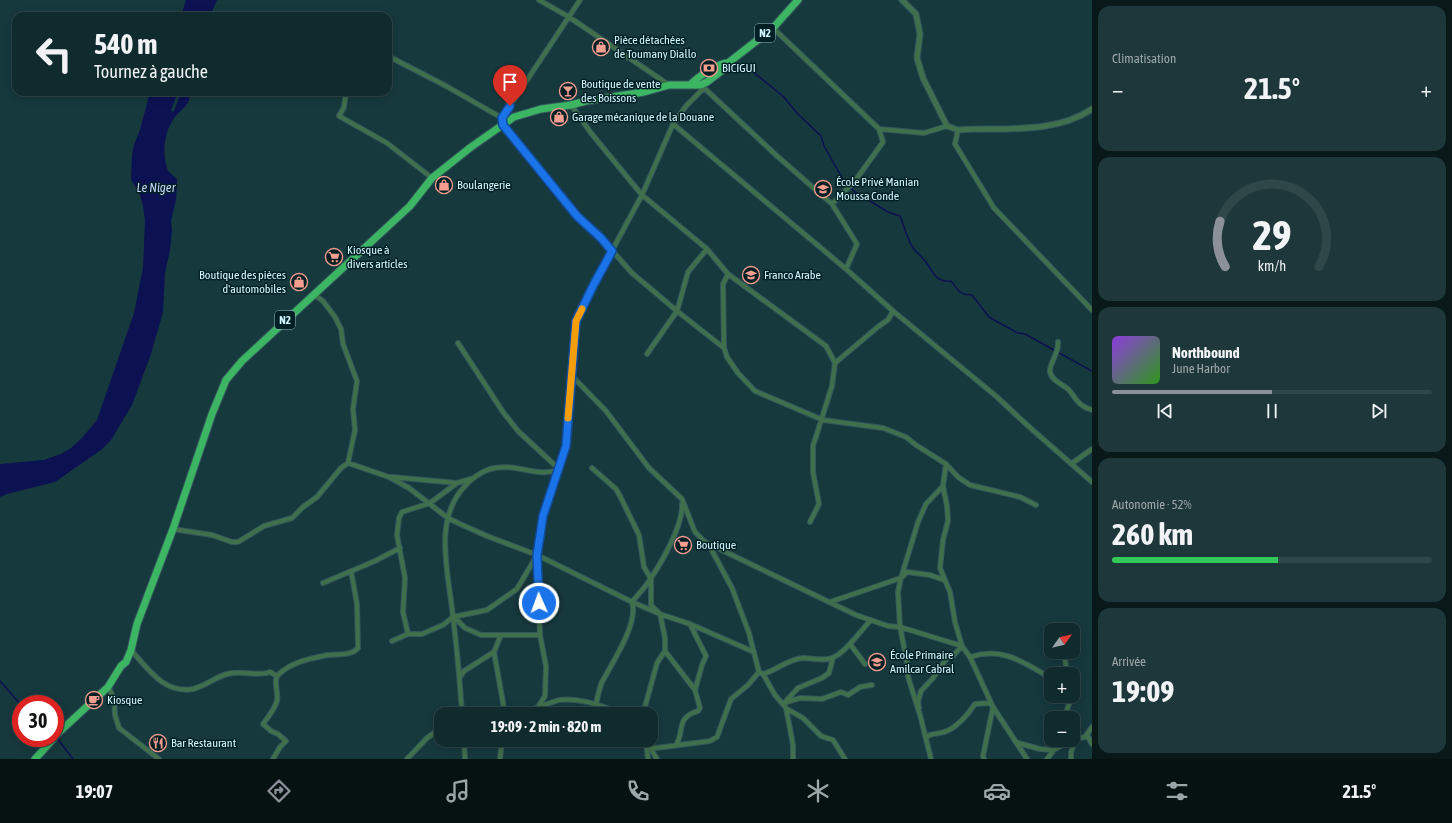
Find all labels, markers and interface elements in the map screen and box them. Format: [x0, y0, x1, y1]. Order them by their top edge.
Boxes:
road number: N2 [755, 24, 775, 42]
icon: left [28, 28, 80, 80]
text: 540 m [94, 28, 157, 60]
place label: Pièce détachées de Toumany Diallo [614, 33, 697, 61]
shop icon: Pièce détachées de Toumany Diallo [591, 37, 611, 57]
text: Climatisation [1112, 51, 1176, 66]
bank icon: BICIGUI [699, 58, 719, 78]
text: Tournez à gauche [94, 61, 208, 82]
place label: BICIGUI [722, 61, 756, 75]
pin [493, 65, 527, 106]
icon: arrive [499, 71, 521, 93]
text: 21.5° [1244, 71, 1300, 105]
text: − [1112, 76, 1123, 102]
text: + [1421, 76, 1432, 102]
place label: Boutique de vente des Boissons [581, 77, 661, 105]
bar icon: Boutique de vente des Boissons [558, 81, 578, 101]
shop icon: Garage mécanique de la Douane [549, 107, 569, 127]
place label: Garage mécanique de la Douane [572, 110, 714, 124]
shop icon: Boulangerie [434, 175, 454, 195]
place label: École Privé Manian Moussa Conde [836, 175, 919, 203]
place label: Boulangerie [457, 178, 511, 192]
school or university icon: École Privé Manian Moussa Conde [813, 179, 833, 199]
water label: Le Niger [137, 180, 177, 195]
text: 29 [1252, 211, 1292, 259]
place label: Kiosque à divers articles [347, 243, 408, 271]
supermarket icon: Kiosque à divers articles [324, 247, 344, 267]
text: km/h [1258, 257, 1286, 273]
school or university icon: Franco Arabe [741, 265, 761, 285]
place label: Boutique des pièces d'automobiles [199, 268, 286, 296]
place label: Franco Arabe [764, 268, 821, 282]
shop icon: Boutique des pièces d'automobiles [289, 272, 309, 292]
road number: N2 [275, 311, 295, 329]
text: Northbound [1172, 344, 1240, 361]
text: June Harbor [1172, 361, 1230, 376]
icon: previous [1154, 400, 1176, 422]
icon: pause [1261, 400, 1283, 422]
icon: next [1368, 400, 1390, 422]
text: Autonomie · 52% [1112, 497, 1192, 512]
text: 260 km [1112, 517, 1193, 551]
supermarket icon: Boutique [673, 535, 693, 555]
place label: Boutique [696, 538, 736, 552]
position arrow [518, 582, 560, 624]
north arrow [1044, 623, 1080, 659]
map controls [1044, 623, 1080, 747]
place label: École Primaire Amilcar Cabral [890, 648, 955, 676]
school or university icon: École Primaire Amilcar Cabral [867, 652, 887, 672]
text: Arrivée [1112, 654, 1146, 669]
button: + [1044, 667, 1080, 703]
text: 19:09 [1112, 674, 1174, 708]
cafe icon: Kiosque [84, 690, 104, 710]
place label: Kiosque [107, 693, 142, 707]
speed limit sign: 30 [12, 695, 64, 747]
button: − [1044, 711, 1080, 747]
text: 19:09 · 2 min · 820 m [491, 718, 601, 735]
restaurant icon: Bar Restaurant [148, 733, 168, 753]
place label: Bar Restaurant [171, 736, 237, 750]
icon: directions [265, 777, 293, 805]
icon: music [444, 777, 472, 805]
icon: phone [624, 777, 652, 805]
icon: climate [804, 777, 832, 805]
icon: car [983, 777, 1011, 805]
icon: filters [1163, 777, 1191, 805]
text: 19:07 [76, 781, 113, 802]
text: 21.5° [1343, 781, 1376, 802]

